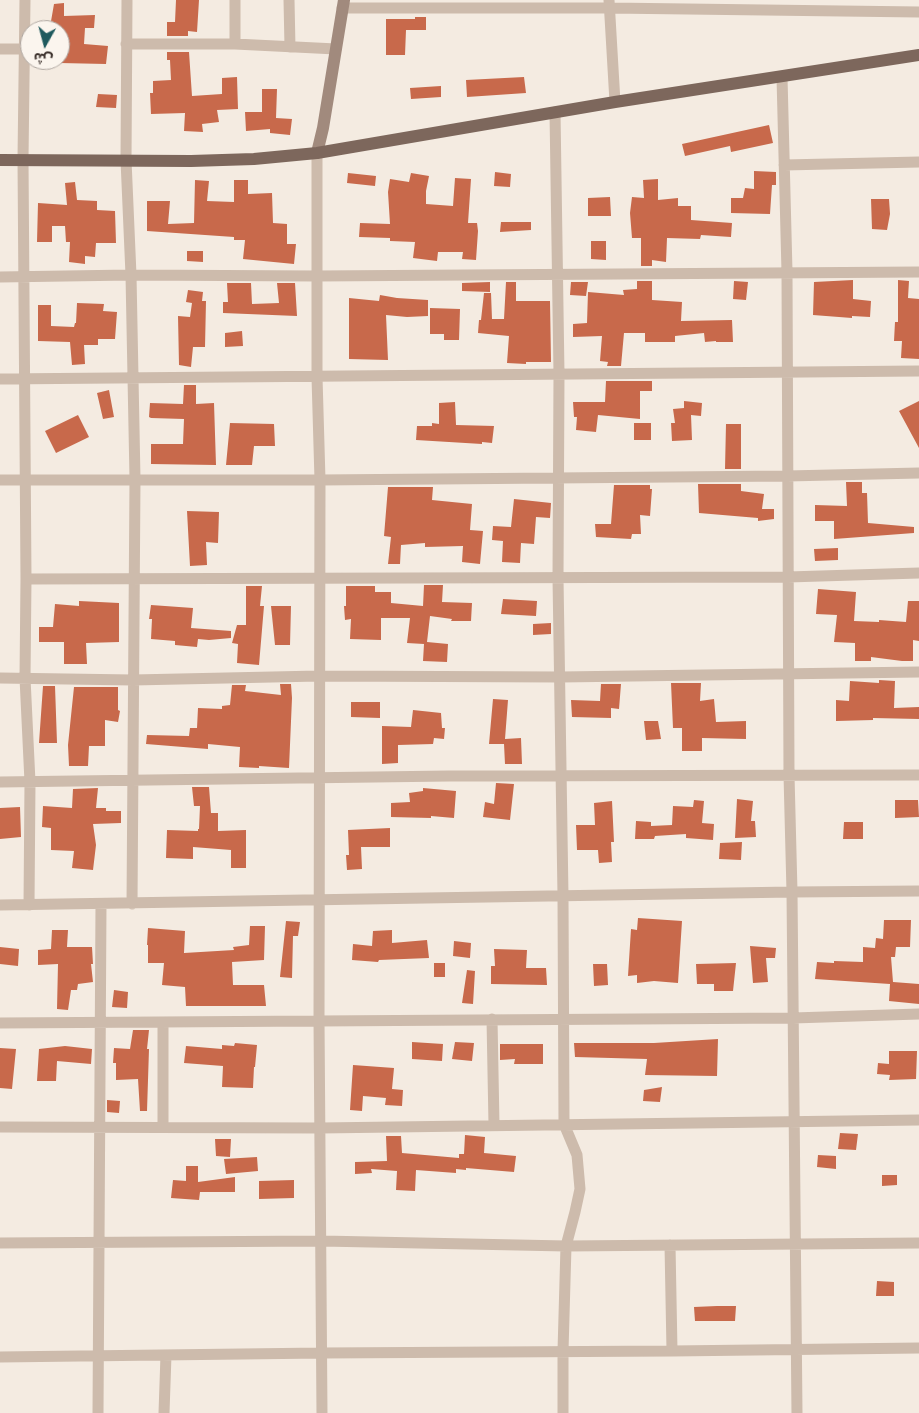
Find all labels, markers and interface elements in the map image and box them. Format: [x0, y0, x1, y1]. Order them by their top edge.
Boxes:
north arrow [20, 20, 70, 70]
text: ش [33, 49, 54, 69]

